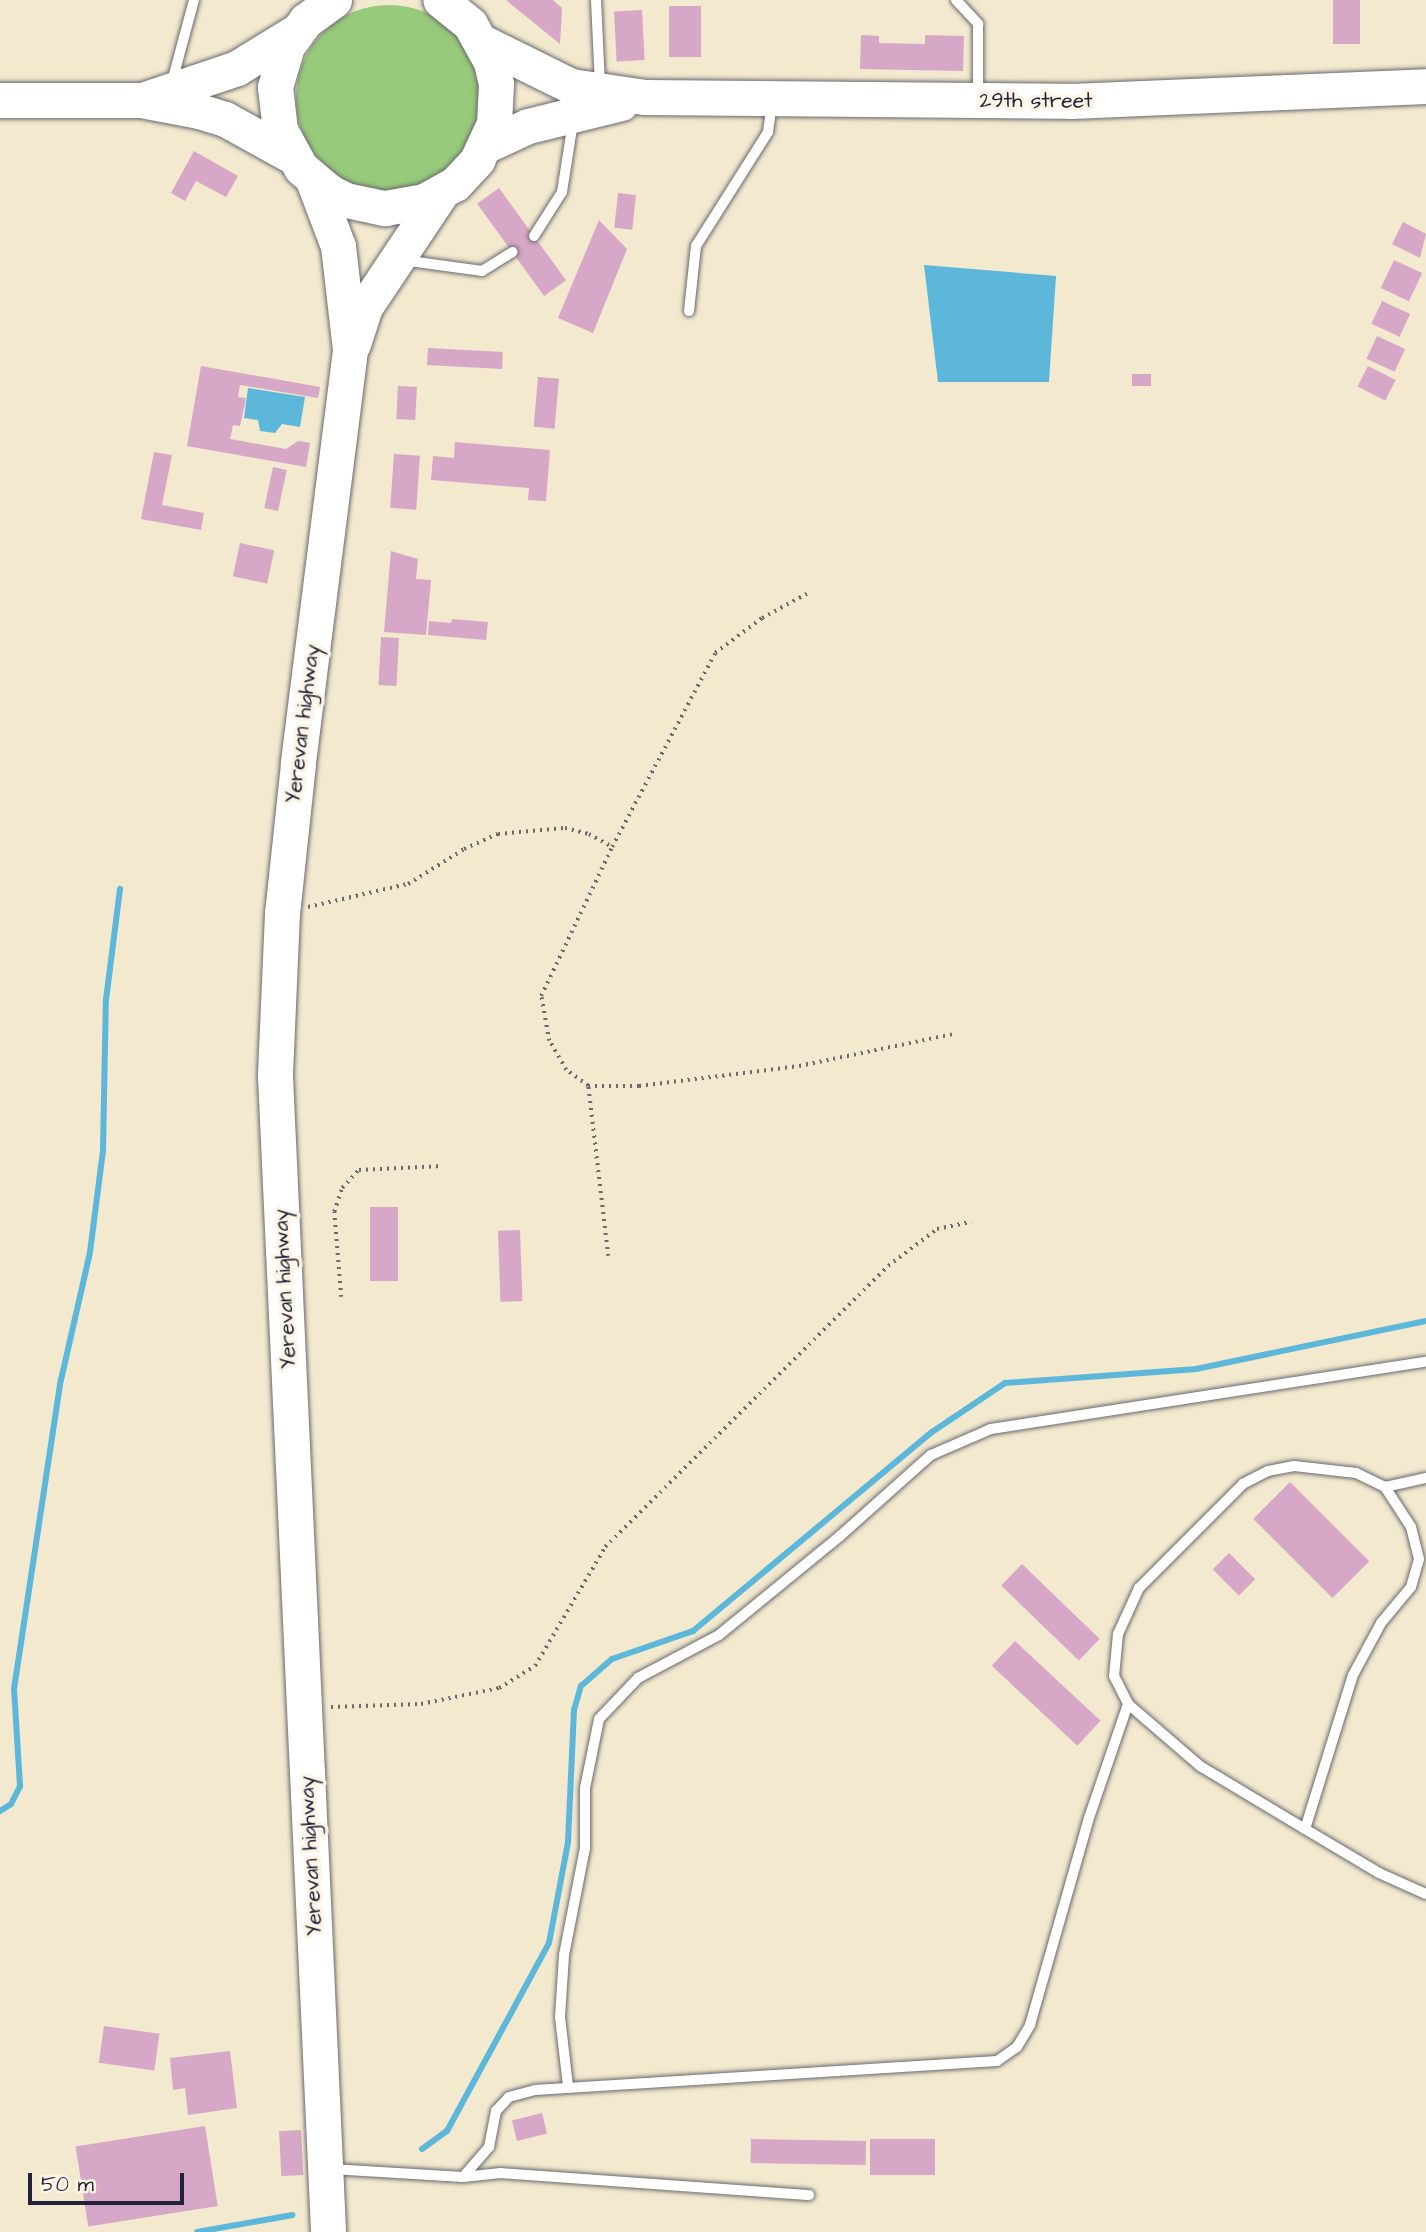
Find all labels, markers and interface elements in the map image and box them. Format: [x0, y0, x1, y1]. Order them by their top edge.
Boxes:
street label: 29th street [979, 88, 1093, 114]
street label: Yerevan highway [281, 643, 325, 805]
street label: Yerevan highway [268, 1208, 302, 1370]
street label: Yerevan highway [294, 1775, 328, 1937]
scale bar [32, 2158, 187, 2202]
text: 50 m [41, 2170, 94, 2199]

